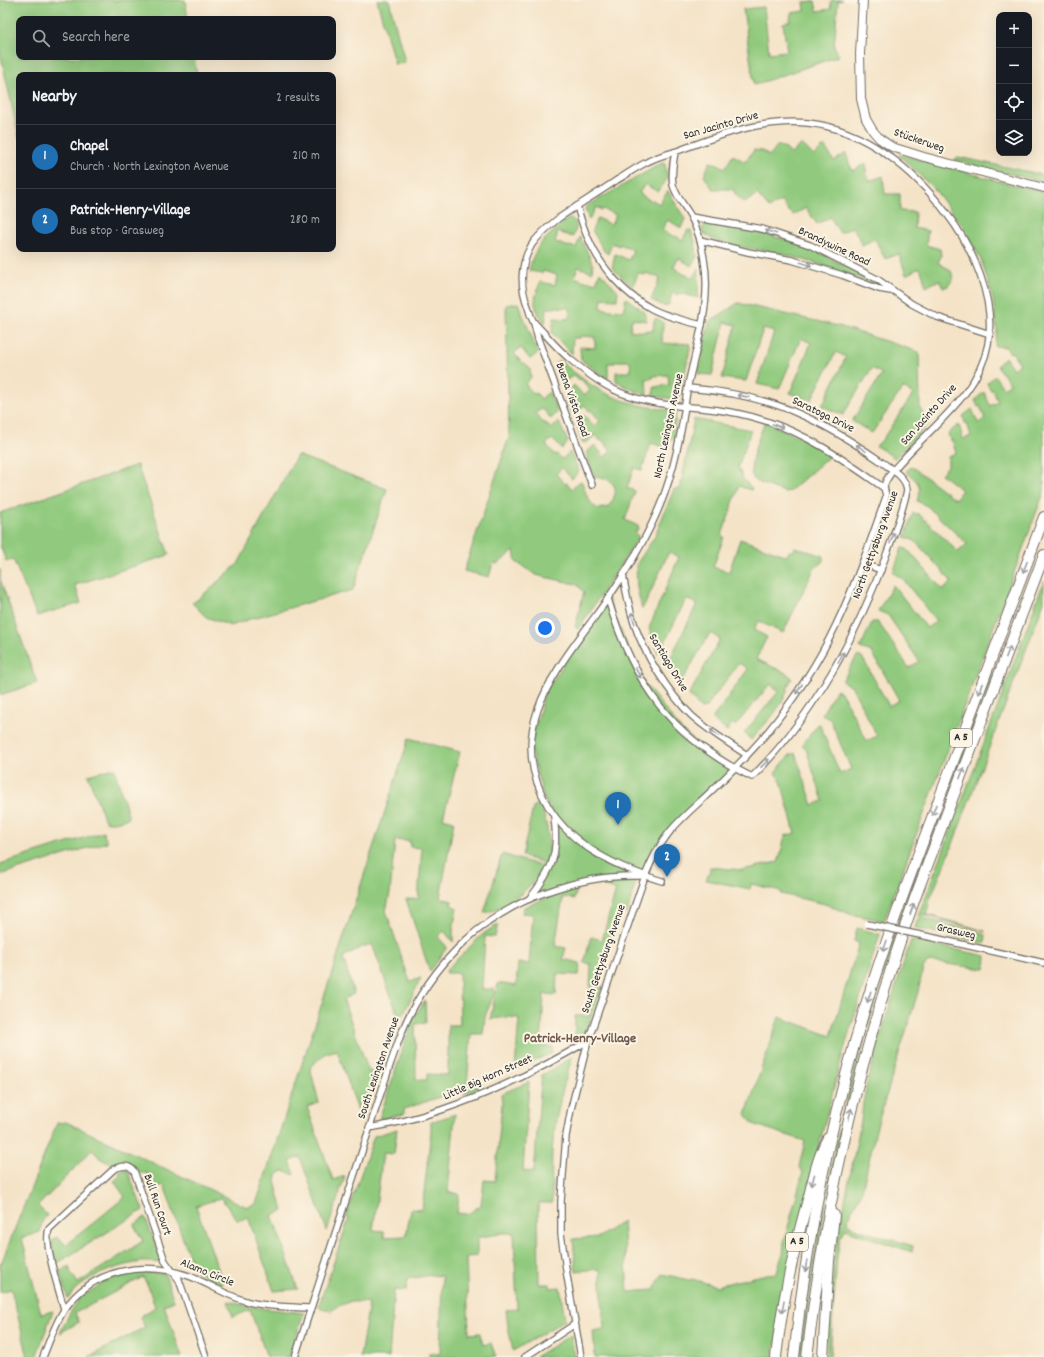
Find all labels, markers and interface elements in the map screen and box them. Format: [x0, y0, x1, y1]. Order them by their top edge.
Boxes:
map controls [996, 12, 1032, 156]
button: + [996, 12, 1032, 48]
search box [16, 16, 336, 60]
icon: search [30, 27, 52, 49]
text: Search here [62, 27, 130, 49]
button: − [996, 48, 1032, 84]
button: locate [996, 84, 1032, 120]
text: Nearby [32, 86, 76, 110]
text: 2 results [276, 89, 320, 108]
street label: San Jacinto Drive [681, 107, 761, 145]
button: layers [996, 120, 1032, 156]
street label: Stückerweg [891, 124, 947, 158]
text: Chapel [70, 136, 108, 158]
text: 1 [44, 147, 46, 166]
text: 210 m [292, 147, 320, 166]
text: Church · North Lexington Avenue [70, 158, 229, 177]
text: Patrick-Henry-Village [70, 200, 190, 222]
text: 2 [42, 211, 48, 230]
text: 280 m [290, 211, 320, 230]
text: Bus stop · Grasweg [70, 222, 164, 241]
street label: Brandywine Road [795, 223, 873, 271]
one-way arrow [764, 228, 777, 235]
one-way arrow [799, 261, 812, 268]
street label: Buena Vista Road [551, 360, 593, 440]
street label: North Lexington Avenue [650, 372, 688, 480]
street label: San Jacinto Drive [897, 381, 961, 449]
one-way arrow [737, 392, 750, 400]
street label: Saratoga Drive [789, 393, 857, 437]
one-way arrow [772, 422, 784, 430]
one-way arrow [856, 444, 867, 452]
street label: North Gettysburg Avenue [848, 488, 904, 602]
one-way arrow [889, 532, 896, 545]
one-way arrow [1021, 560, 1029, 572]
one-way arrow [629, 612, 636, 625]
your location [535, 618, 555, 638]
street label: Santiago Drive [644, 631, 692, 695]
one-way arrow [1004, 646, 1012, 658]
one-way arrow [837, 651, 845, 663]
one-way arrow [635, 667, 643, 679]
one-way arrow [975, 682, 983, 694]
one-way arrow [794, 683, 802, 695]
one-way arrow [709, 729, 720, 737]
road number: A 5 [950, 729, 972, 747]
one-way arrow [761, 758, 770, 768]
one-way arrow [959, 768, 967, 780]
pin: 1 [605, 792, 631, 825]
one-way arrow [930, 804, 938, 816]
pin: 2 [654, 844, 680, 877]
street label: South Gettysburg Avenue [577, 902, 631, 1016]
one-way arrow [908, 903, 916, 915]
street label: Grasweg [935, 919, 977, 945]
one-way arrow [881, 939, 889, 951]
one-way arrow [864, 991, 872, 1003]
street label: South Lexington Avenue [354, 1015, 404, 1121]
district label: Patrick-Henry-Village [524, 1029, 636, 1049]
street label: Little Big Horn Street [441, 1050, 536, 1105]
one-way arrow [847, 1107, 855, 1120]
street label: Bull Run Court [139, 1172, 176, 1239]
one-way arrow [809, 1173, 816, 1186]
road number: A 5 [786, 1233, 808, 1251]
street label: Alamo Circle [177, 1254, 237, 1292]
one-way arrow [802, 1259, 810, 1272]
one-way arrow [779, 1300, 787, 1313]

